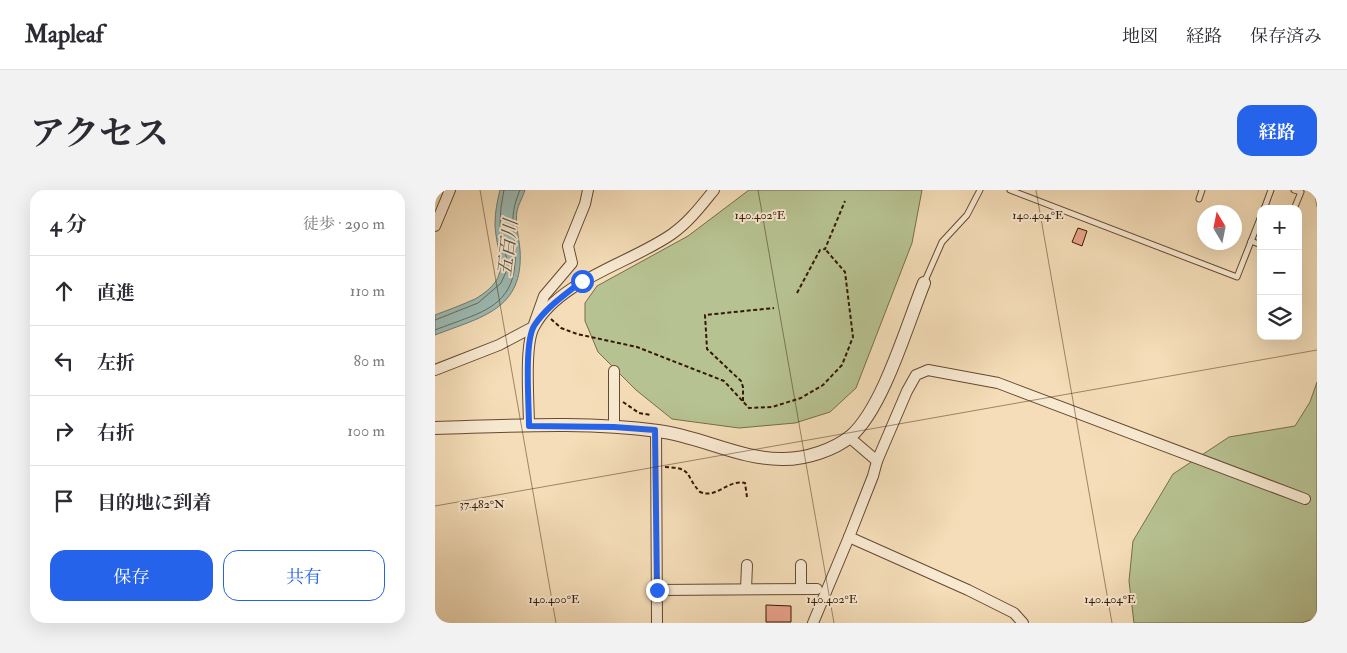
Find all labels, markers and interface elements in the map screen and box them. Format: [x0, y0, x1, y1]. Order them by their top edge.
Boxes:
text: Mapleaf [25, 19, 104, 50]
text: 地図 [1122, 25, 1158, 48]
text: 経路 [1186, 25, 1222, 48]
text: 保存済み [1250, 25, 1322, 48]
button: 経路 [1237, 105, 1317, 156]
text: アクセス [30, 112, 169, 156]
north arrow [1197, 205, 1242, 250]
map controls [1257, 205, 1302, 340]
button: + [1257, 205, 1302, 250]
text: 140.402°E [735, 208, 786, 223]
text: 140.404°E [1012, 208, 1064, 223]
text: 4 分 [50, 211, 87, 238]
text: 徒歩 · 290 m [303, 214, 385, 234]
water label: 五百川 [493, 216, 524, 278]
button: − [1257, 250, 1302, 295]
route start [571, 270, 594, 293]
icon: ahead [50, 277, 78, 305]
text: 直進 [97, 281, 135, 305]
text: 110 m [350, 281, 385, 301]
button: layers [1257, 295, 1302, 340]
icon: left [50, 347, 78, 375]
text: 左折 [97, 351, 135, 375]
text: 80 m [354, 351, 385, 371]
icon: right [50, 417, 78, 445]
text: 右折 [97, 421, 135, 445]
text: 100 m [347, 421, 385, 441]
icon: arrive [50, 487, 78, 515]
text: 目的地に到着 [97, 491, 211, 515]
text: 37.482°N [459, 497, 505, 512]
button: 保存 [50, 550, 213, 601]
button: 共有 [223, 550, 385, 601]
route end [646, 579, 669, 602]
text: 140.400°E [528, 592, 580, 607]
text: 140.402°E [807, 592, 858, 607]
text: 140.404°E [1084, 592, 1136, 607]

